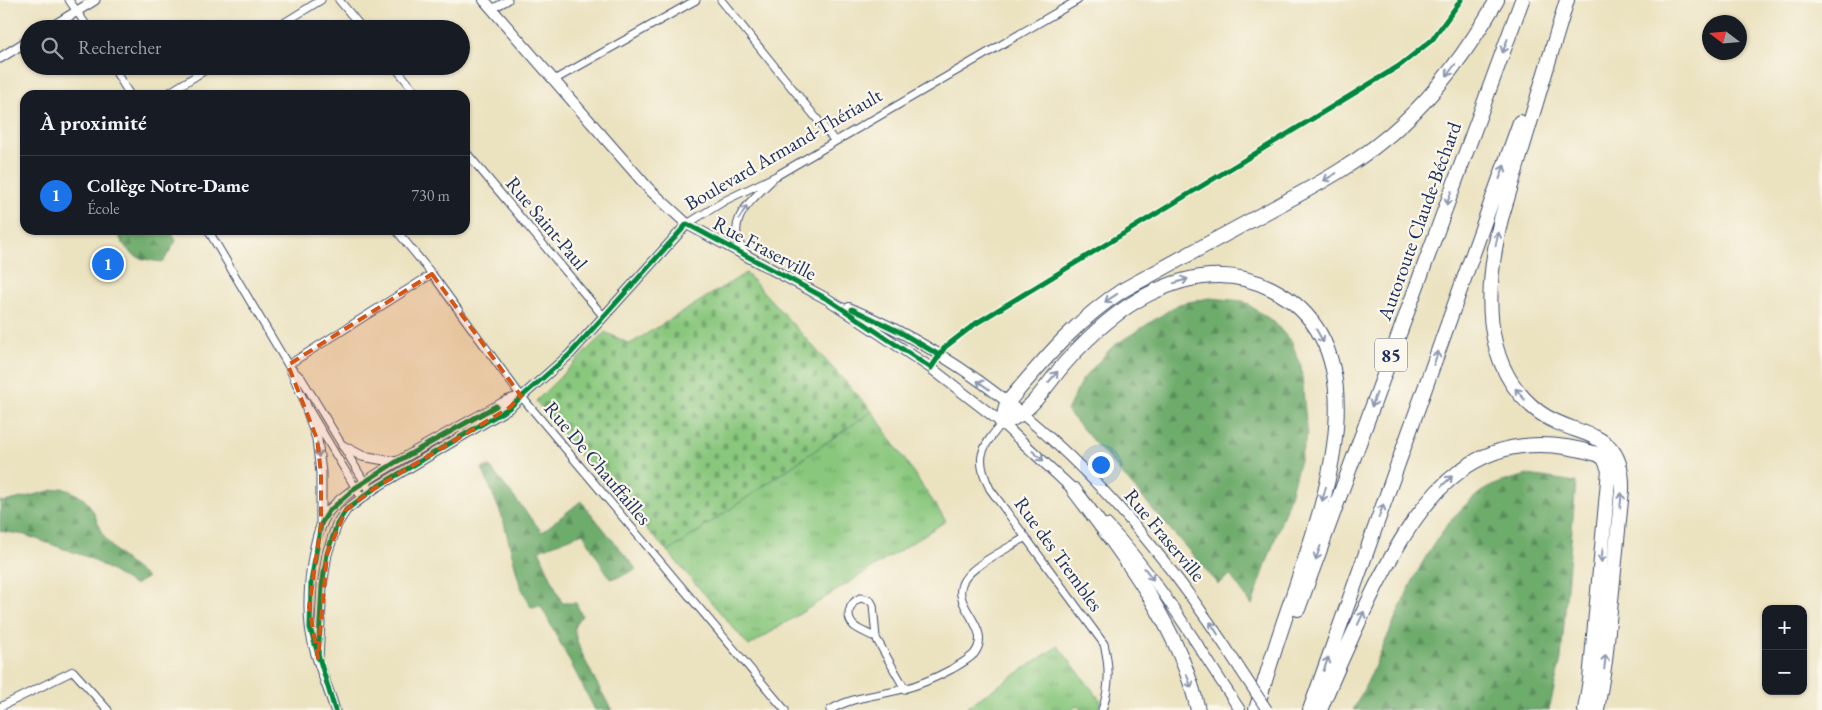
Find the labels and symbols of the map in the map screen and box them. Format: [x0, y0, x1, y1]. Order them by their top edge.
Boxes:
north arrow [1702, 15, 1747, 60]
one-way arrow [1500, 38, 1509, 53]
one-way arrow [1446, 63, 1456, 77]
street label: Boulevard Armand-Thériault [680, 81, 887, 216]
street label: Autoroute Claude-Béchard [1371, 117, 1467, 325]
one-way arrow [1498, 165, 1507, 180]
street label: Rue Saint-Paul [500, 171, 594, 275]
one-way arrow [1323, 172, 1337, 182]
one-way arrow [1444, 190, 1453, 205]
one-way arrow [739, 206, 749, 220]
street label: Rue Fraserville [709, 210, 821, 286]
one-way arrow [1493, 231, 1502, 247]
pin: 1 [92, 245, 124, 283]
one-way arrow [1173, 276, 1189, 285]
one-way arrow [1105, 293, 1119, 303]
one-way arrow [1316, 328, 1326, 342]
road number: 85 [1375, 338, 1407, 372]
one-way arrow [1431, 350, 1441, 366]
one-way arrow [1048, 370, 1059, 383]
one-way arrow [976, 380, 990, 390]
one-way arrow [1514, 387, 1526, 400]
one-way arrow [1369, 392, 1378, 407]
street label: Rue De Chauffailles [538, 396, 658, 530]
one-way arrow [313, 441, 323, 457]
one-way arrow [1031, 450, 1044, 461]
your location [1088, 452, 1114, 478]
one-way arrow [1441, 475, 1454, 487]
street label: Rue Fraserville [1119, 483, 1212, 587]
one-way arrow [1319, 486, 1328, 502]
street label: Rue des Trembles [1009, 492, 1109, 616]
one-way arrow [1616, 492, 1626, 508]
one-way arrow [1377, 504, 1386, 519]
one-way arrow [1313, 544, 1322, 560]
one-way arrow [1597, 547, 1607, 563]
one-way arrow [1143, 567, 1154, 580]
one-way arrow [1357, 611, 1366, 626]
one-way arrow [1208, 621, 1219, 635]
one-way arrow [1600, 654, 1609, 670]
one-way arrow [1322, 657, 1331, 672]
one-way arrow [1185, 672, 1194, 688]

